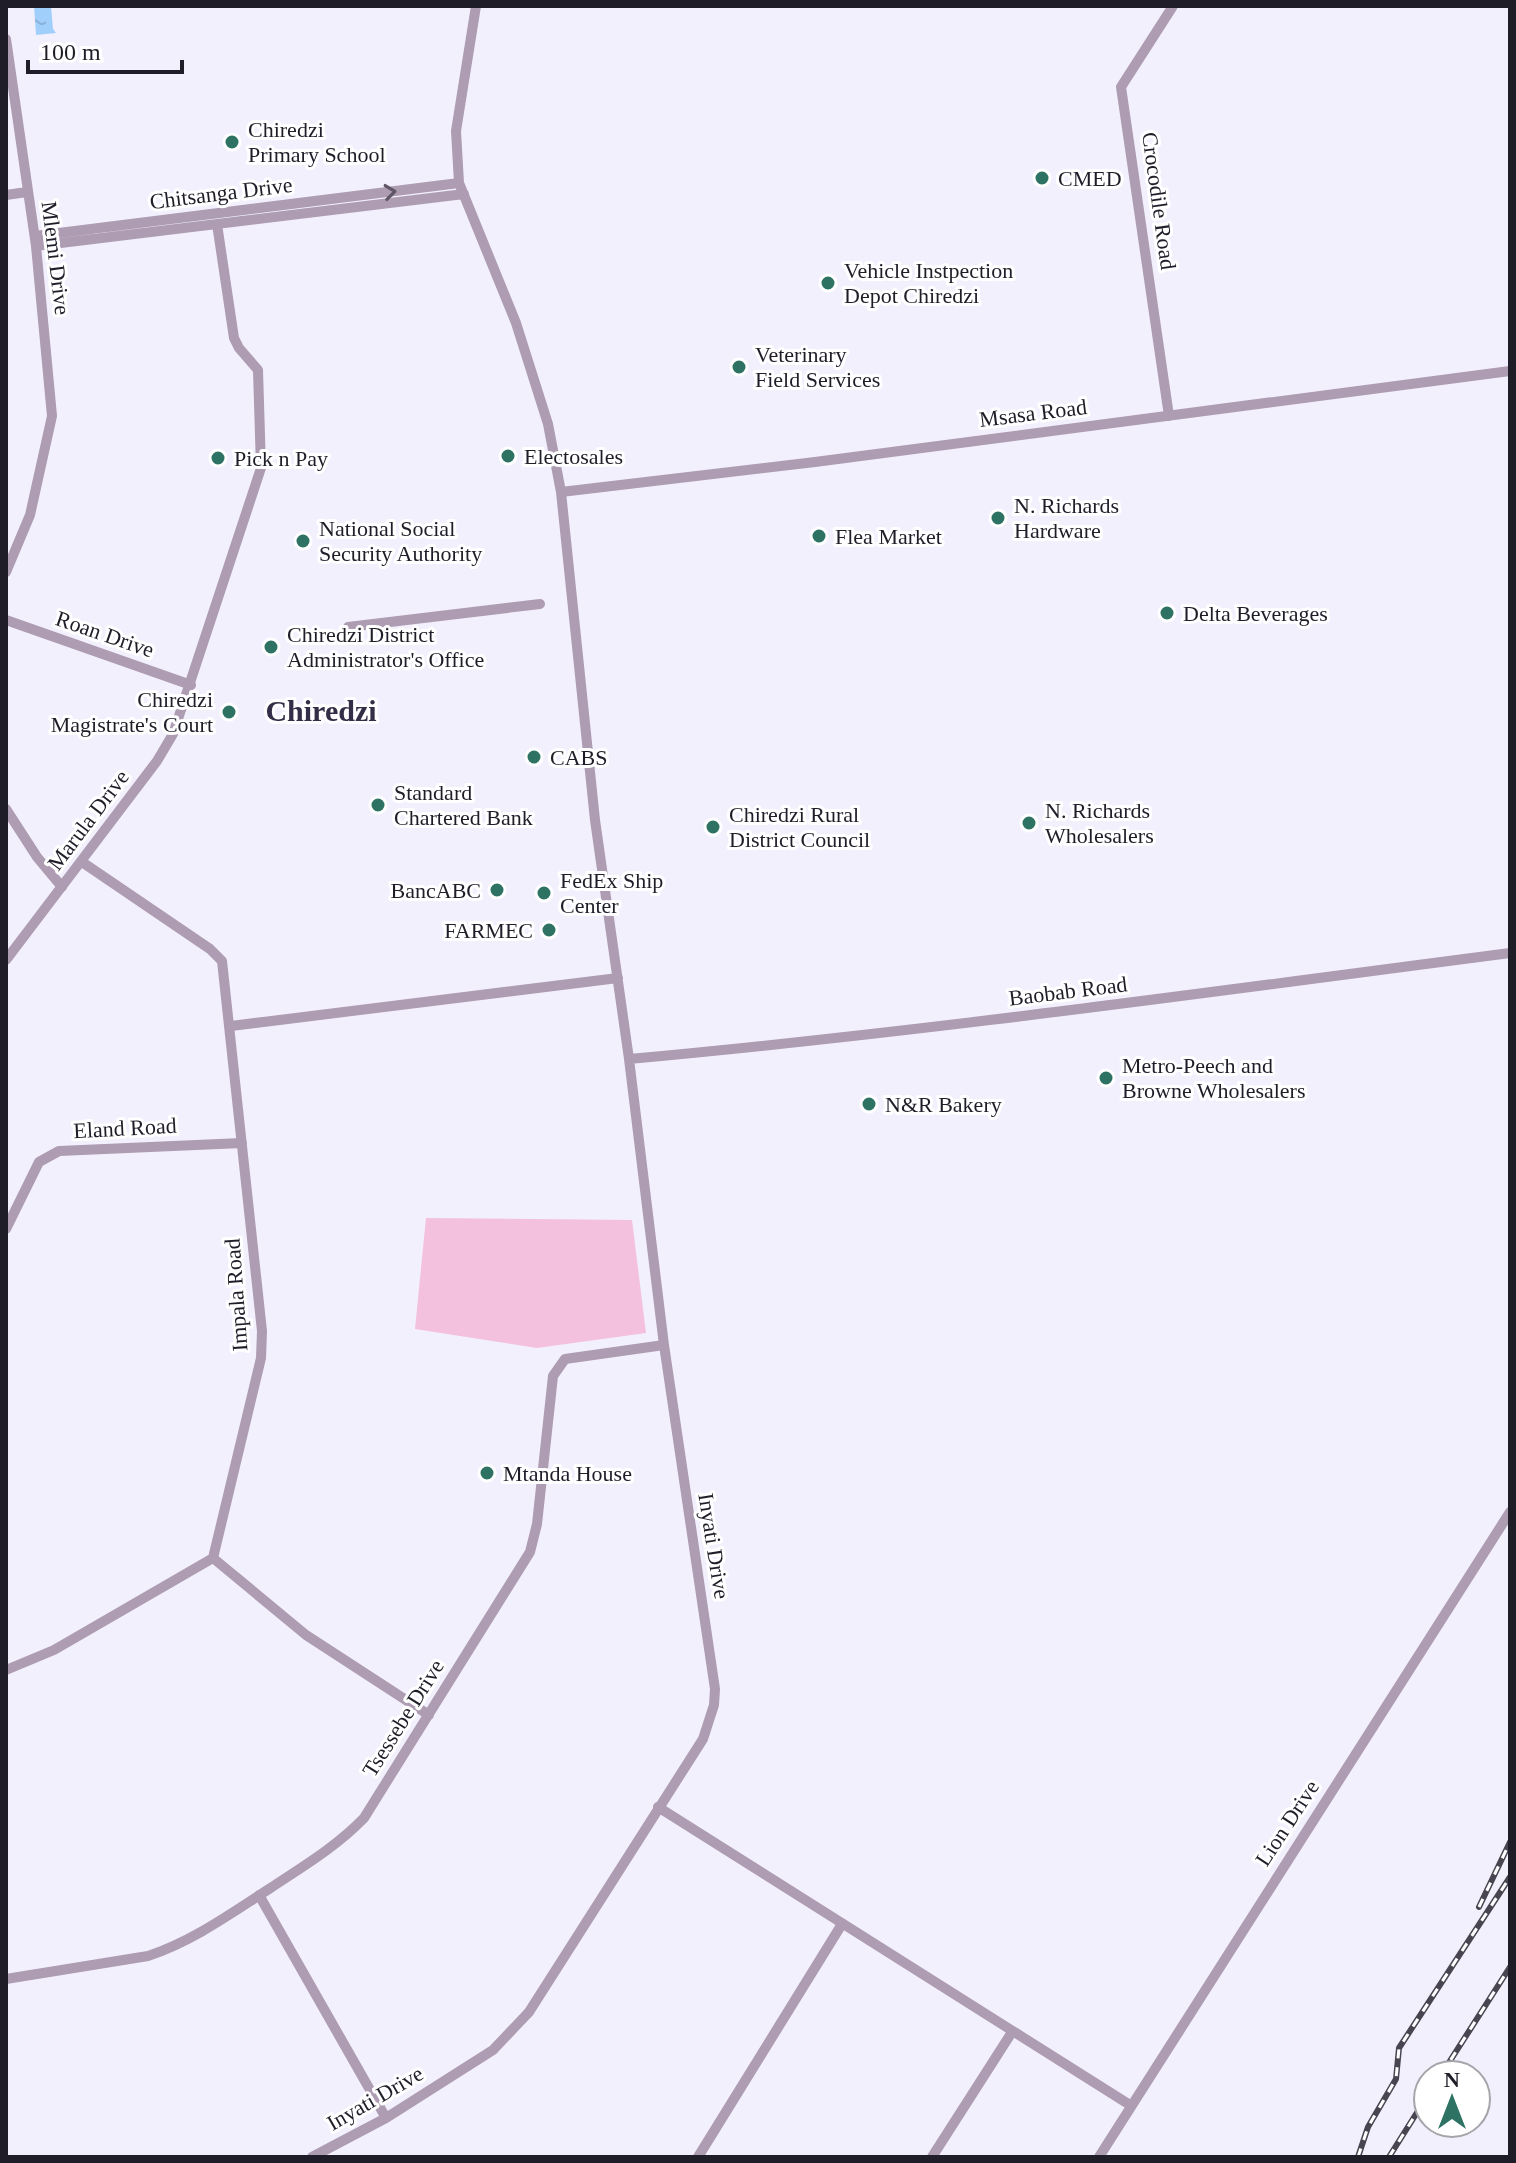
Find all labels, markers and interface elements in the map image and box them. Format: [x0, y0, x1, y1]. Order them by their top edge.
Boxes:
scale bar [28, 24, 182, 74]
text: 100 m [40, 39, 101, 65]
place label: Chiredzi Primary School [248, 117, 386, 167]
street label: Crocodile Road [1137, 131, 1181, 271]
marker: Chiredzi Primary School [223, 133, 241, 151]
place label: CMED [1058, 166, 1122, 191]
marker: CMED [1033, 169, 1051, 187]
street label: Chitsanga Drive [148, 172, 294, 214]
one-way arrow [384, 183, 397, 200]
street label: Mlemi Drive [37, 200, 75, 316]
place label: Vehicle Instpection Depot Chiredzi [844, 258, 1013, 308]
marker: Vehicle Instpection Depot Chiredzi [819, 274, 837, 292]
place label: Veterinary Field Services [755, 342, 880, 392]
marker: Veterinary Field Services [730, 358, 748, 376]
street label: Msasa Road [978, 394, 1088, 432]
place label: Electosales [524, 444, 623, 469]
place label: Pick n Pay [234, 446, 328, 471]
marker: Electosales [499, 447, 517, 465]
marker: Pick n Pay [209, 449, 227, 467]
place label: N. Richards Hardware [1014, 493, 1119, 543]
marker: N. Richards Hardware [989, 509, 1007, 527]
place label: National Social Security Authority [319, 516, 482, 566]
place label: Flea Market [835, 524, 942, 549]
marker: Flea Market [810, 527, 828, 545]
marker: National Social Security Authority [294, 532, 312, 550]
place label: Delta Beverages [1183, 601, 1328, 626]
marker: Delta Beverages [1158, 604, 1176, 622]
street label: Roan Drive [53, 606, 157, 662]
place label: Chiredzi District Administrator's Office [287, 622, 484, 672]
marker: Chiredzi District Administrator's Office [262, 638, 280, 656]
place label: Chiredzi Magistrate's Court [51, 687, 213, 737]
district label: Chiredzi [265, 694, 377, 727]
marker: Chiredzi Magistrate's Court [220, 703, 238, 721]
place label: CABS [550, 745, 607, 770]
marker: CABS [525, 748, 543, 766]
street label: Marula Drive [42, 765, 134, 875]
place label: Standard Chartered Bank [394, 780, 533, 830]
marker: Standard Chartered Bank [369, 796, 387, 814]
place label: N. Richards Wholesalers [1045, 798, 1154, 848]
place label: Chiredzi Rural District Council [729, 802, 870, 852]
marker: N. Richards Wholesalers [1020, 814, 1038, 832]
marker: Chiredzi Rural District Council [704, 818, 722, 836]
place label: FedEx Ship Center [560, 868, 663, 918]
place label: BancABC [391, 878, 481, 903]
marker: BancABC [488, 881, 506, 899]
marker: FedEx Ship Center [535, 884, 553, 902]
place label: FARMEC [444, 918, 533, 943]
marker: FARMEC [540, 921, 558, 939]
street label: Baobab Road [1007, 971, 1129, 1011]
place label: Metro-Peech and Browne Wholesalers [1122, 1053, 1306, 1103]
marker: Metro-Peech and Browne Wholesalers [1097, 1069, 1115, 1087]
place label: N&R Bakery [885, 1092, 1002, 1117]
marker: N&R Bakery [860, 1095, 878, 1113]
street label: Eland Road [73, 1113, 177, 1143]
street label: Impala Road [220, 1238, 252, 1352]
place label: Mtanda House [503, 1461, 632, 1486]
marker: Mtanda House [478, 1464, 496, 1482]
street label: Inyati Drive [693, 1491, 735, 1601]
street label: Tsessebe Drive [357, 1655, 449, 1781]
street label: Lion Drive [1250, 1775, 1324, 1871]
north arrow [1412, 2059, 1492, 2139]
street label: Inyati Drive [322, 2060, 428, 2136]
text: N [1444, 2067, 1460, 2092]

